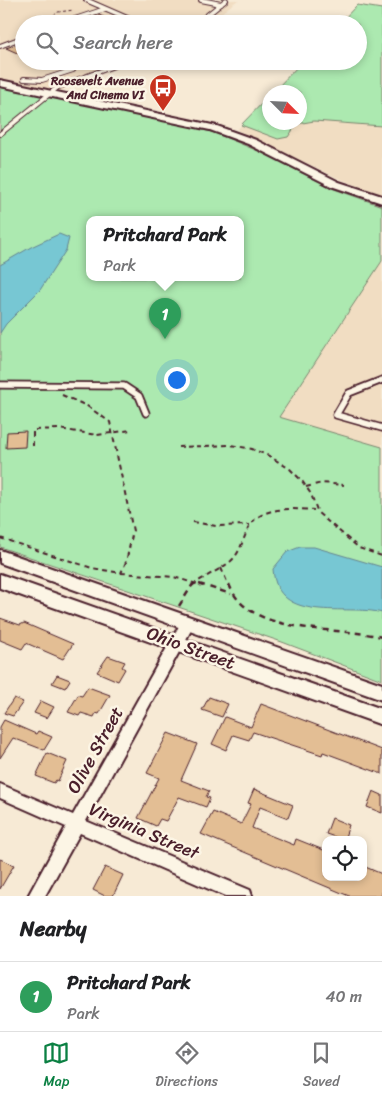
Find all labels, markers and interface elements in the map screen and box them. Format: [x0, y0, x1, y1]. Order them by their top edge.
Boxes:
search box [15, 15, 367, 70]
text: Search here [73, 26, 173, 59]
icon: search [33, 29, 61, 57]
place label: Roosevelt Avenue And Cinema VI [50, 70, 145, 106]
bus stop icon: Roosevelt Avenue And Cinema VI [148, 73, 178, 112]
north arrow [262, 85, 307, 130]
popup [86, 216, 244, 281]
text: Pritchard Park [103, 218, 227, 251]
text: Park [103, 251, 136, 280]
pin: 1 [149, 298, 181, 339]
your location [164, 367, 190, 393]
street label: Ohio Street [142, 617, 240, 679]
street label: Olive Street [58, 700, 132, 800]
street label: Virginia Street [84, 793, 205, 869]
map controls [322, 836, 367, 881]
button: locate [322, 836, 367, 881]
text: Nearby [20, 910, 86, 948]
text: Pritchard Park [67, 966, 191, 999]
text: 1 [33, 982, 39, 1011]
text: 40 m [325, 982, 362, 1011]
text: Park [67, 999, 100, 1028]
tab: Map [42, 1039, 70, 1094]
tab: Directions [155, 1039, 218, 1094]
tab: Saved [303, 1039, 340, 1094]

